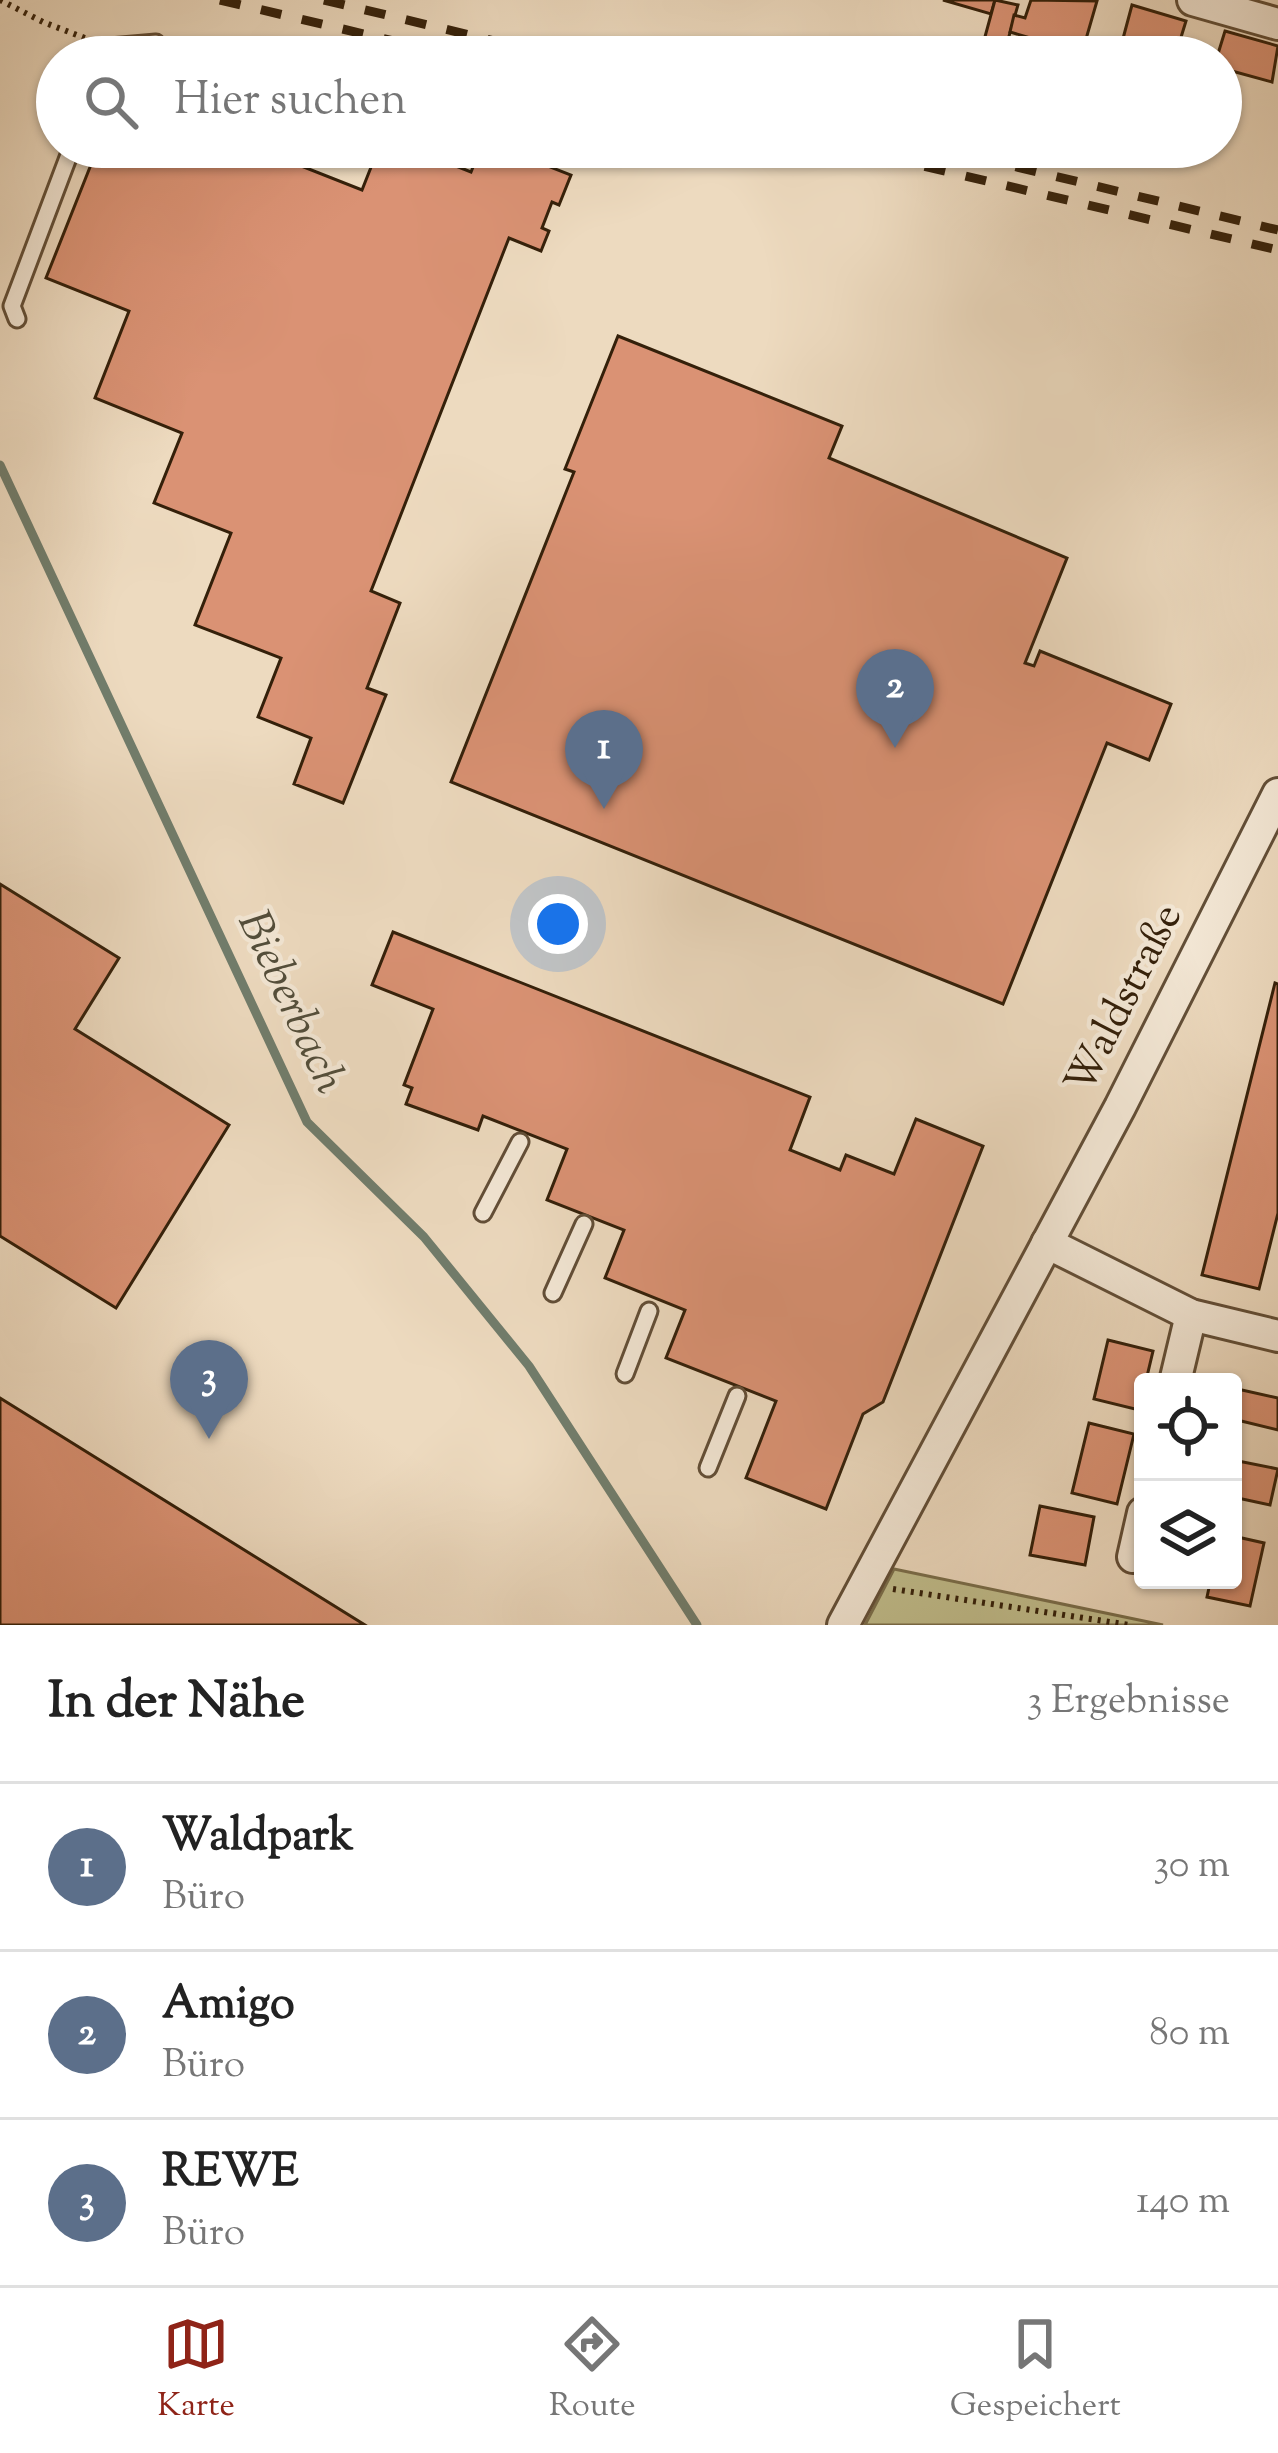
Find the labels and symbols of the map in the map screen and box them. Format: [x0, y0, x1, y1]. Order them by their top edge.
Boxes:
pin: 2 [856, 649, 934, 748]
pin: 1 [565, 710, 643, 809]
your location [528, 894, 588, 954]
street label: Waldstraße [1052, 894, 1200, 1106]
water label: Bieberbach [218, 901, 360, 1105]
pin: 3 [170, 1340, 248, 1439]

